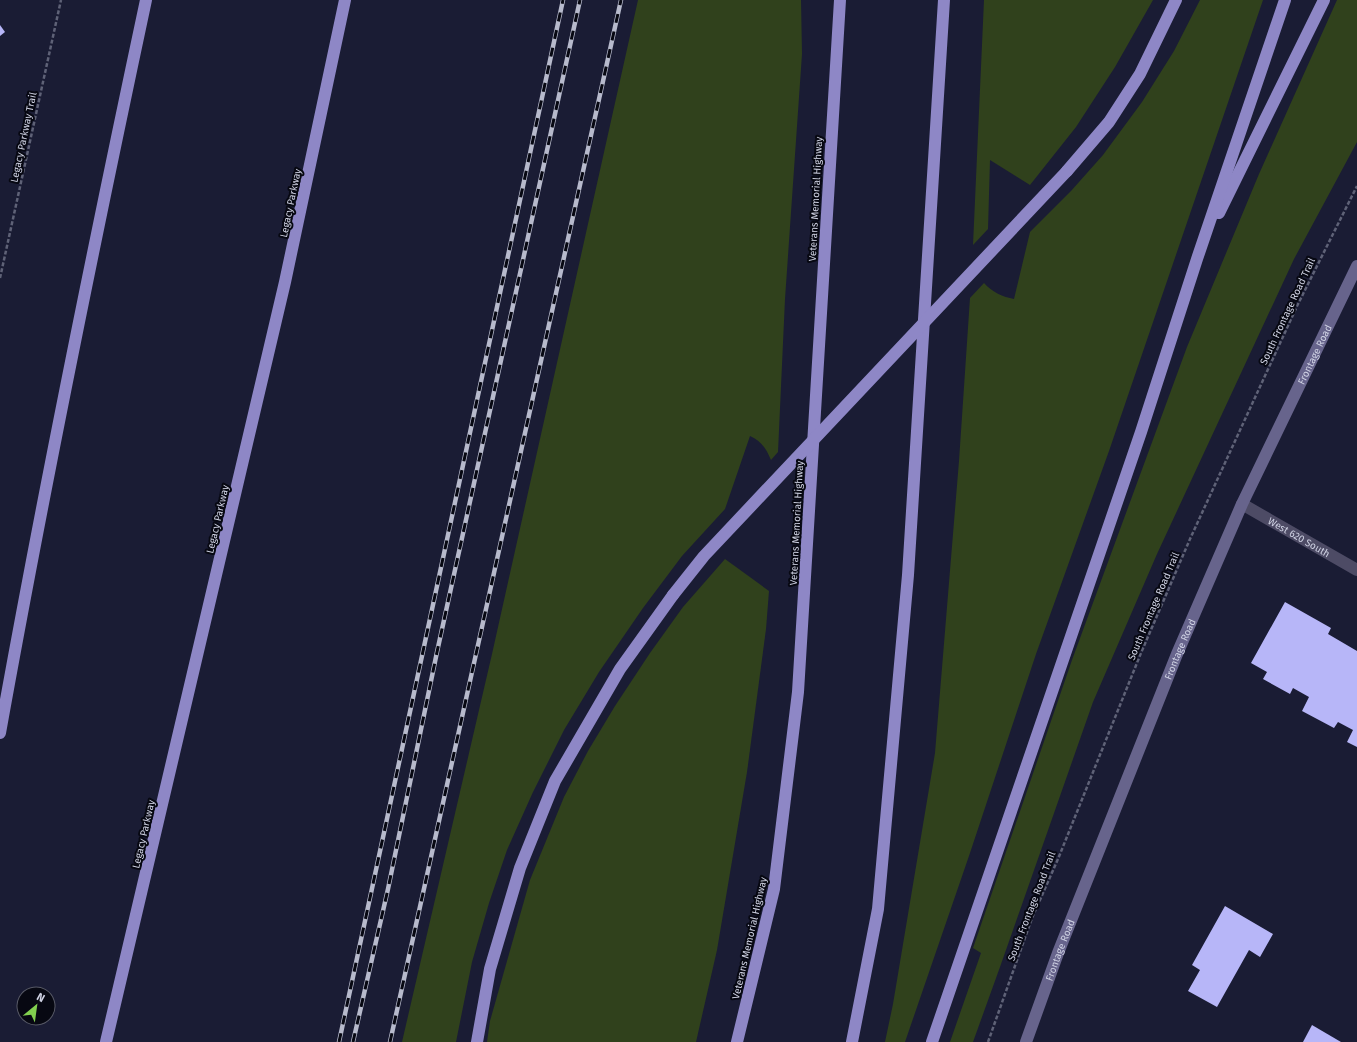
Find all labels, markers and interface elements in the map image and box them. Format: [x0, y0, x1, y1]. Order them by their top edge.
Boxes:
street label: Legacy Parkway Trail [9, 91, 39, 184]
street label: Veterans Memorial Highway [807, 136, 825, 262]
street label: Legacy Parkway [278, 168, 304, 239]
street label: South Frontage Road Trail [1257, 256, 1317, 366]
street label: Frontage Road [1294, 323, 1334, 387]
street label: Veterans Memorial Highway [788, 460, 806, 586]
street label: Legacy Parkway [204, 484, 232, 555]
street label: West 620 South [1266, 515, 1332, 560]
street label: South Frontage Road Trail [1125, 550, 1181, 662]
street label: Frontage Road [1161, 617, 1197, 681]
street label: Legacy Parkway [130, 799, 158, 870]
street label: South Frontage Road Trail [1005, 850, 1058, 963]
street label: Veterans Memorial Highway [730, 876, 770, 1000]
street label: Frontage Road [1043, 918, 1078, 983]
north arrow [16, 986, 56, 1026]
text: N [34, 990, 47, 1005]

